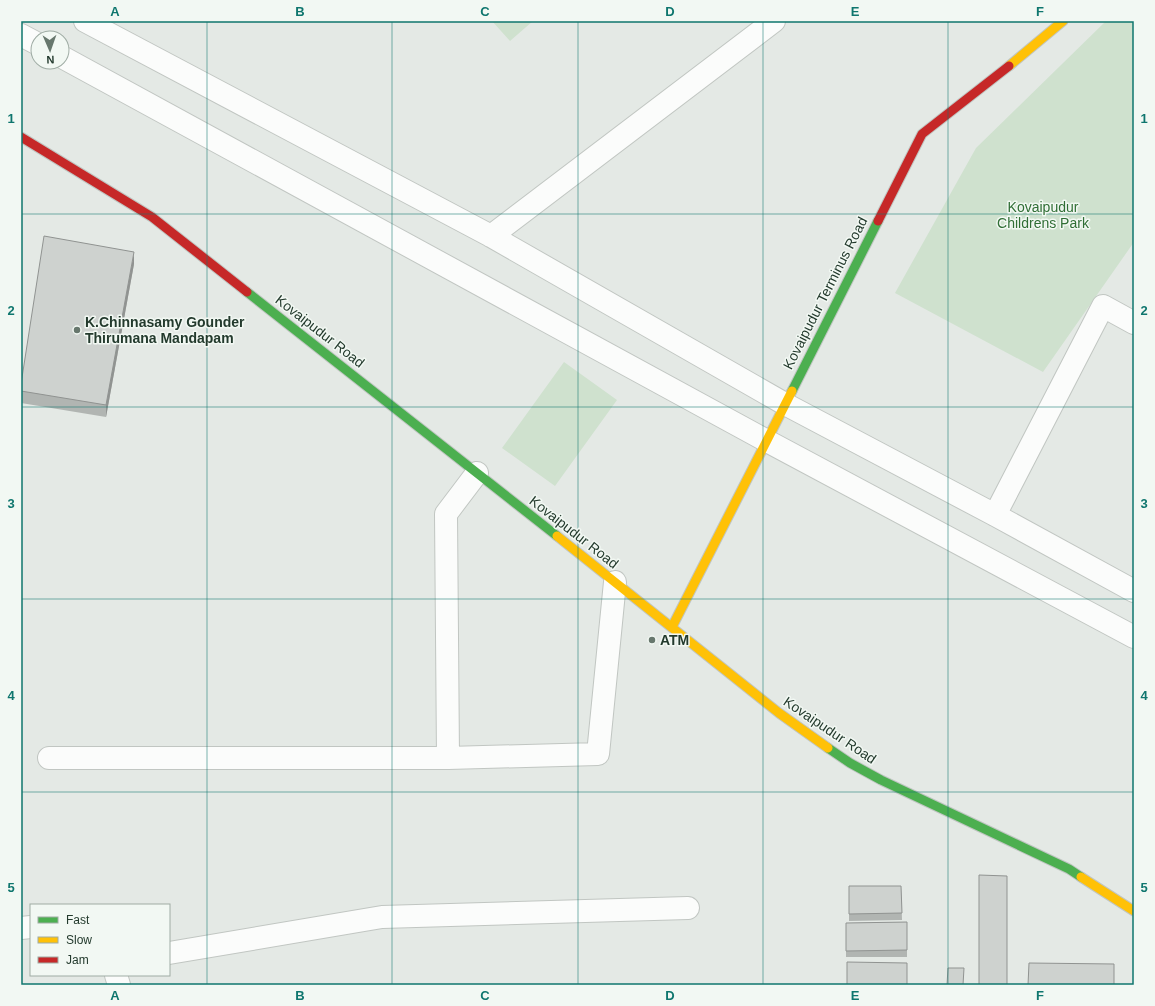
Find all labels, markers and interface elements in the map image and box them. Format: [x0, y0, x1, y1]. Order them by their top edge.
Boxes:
text: A [110, 4, 120, 19]
text: B [295, 4, 305, 19]
text: C [480, 4, 490, 19]
text: D [665, 4, 675, 19]
text: E [851, 4, 860, 19]
text: F [1036, 4, 1044, 19]
north arrow [30, 30, 70, 70]
text: N [46, 54, 55, 66]
text: 1 [7, 111, 15, 126]
text: 1 [1140, 111, 1148, 126]
park label: Kovaipudur Childrens Park [997, 199, 1090, 231]
street label: Kovaipudur Terminus Road [780, 214, 870, 372]
street label: Kovaipudur Road [272, 291, 368, 371]
text: 2 [7, 303, 15, 318]
text: 2 [1140, 303, 1148, 318]
place label: K.Chinnasamy Gounder Thirumana Mandapam [85, 314, 245, 346]
marker: K.Chinnasamy Gounder Thirumana Mandapam [72, 325, 82, 335]
street label: Kovaipudur Road [526, 492, 622, 572]
text: 3 [7, 496, 15, 511]
text: 3 [1140, 496, 1148, 511]
place label: ATM [660, 632, 689, 648]
marker: ATM [647, 635, 657, 645]
text: 4 [7, 688, 15, 703]
text: 4 [1140, 688, 1148, 703]
street label: Kovaipudur Road [781, 693, 879, 767]
text: 5 [7, 880, 15, 895]
text: 5 [1140, 880, 1148, 895]
legend [30, 904, 170, 976]
text: Fast [66, 913, 90, 927]
text: Slow [66, 933, 92, 947]
text: Jam [66, 953, 89, 967]
text: A [110, 988, 120, 1003]
text: B [295, 988, 305, 1003]
text: C [480, 988, 490, 1003]
text: D [665, 988, 675, 1003]
text: E [851, 988, 860, 1003]
text: F [1036, 988, 1044, 1003]

